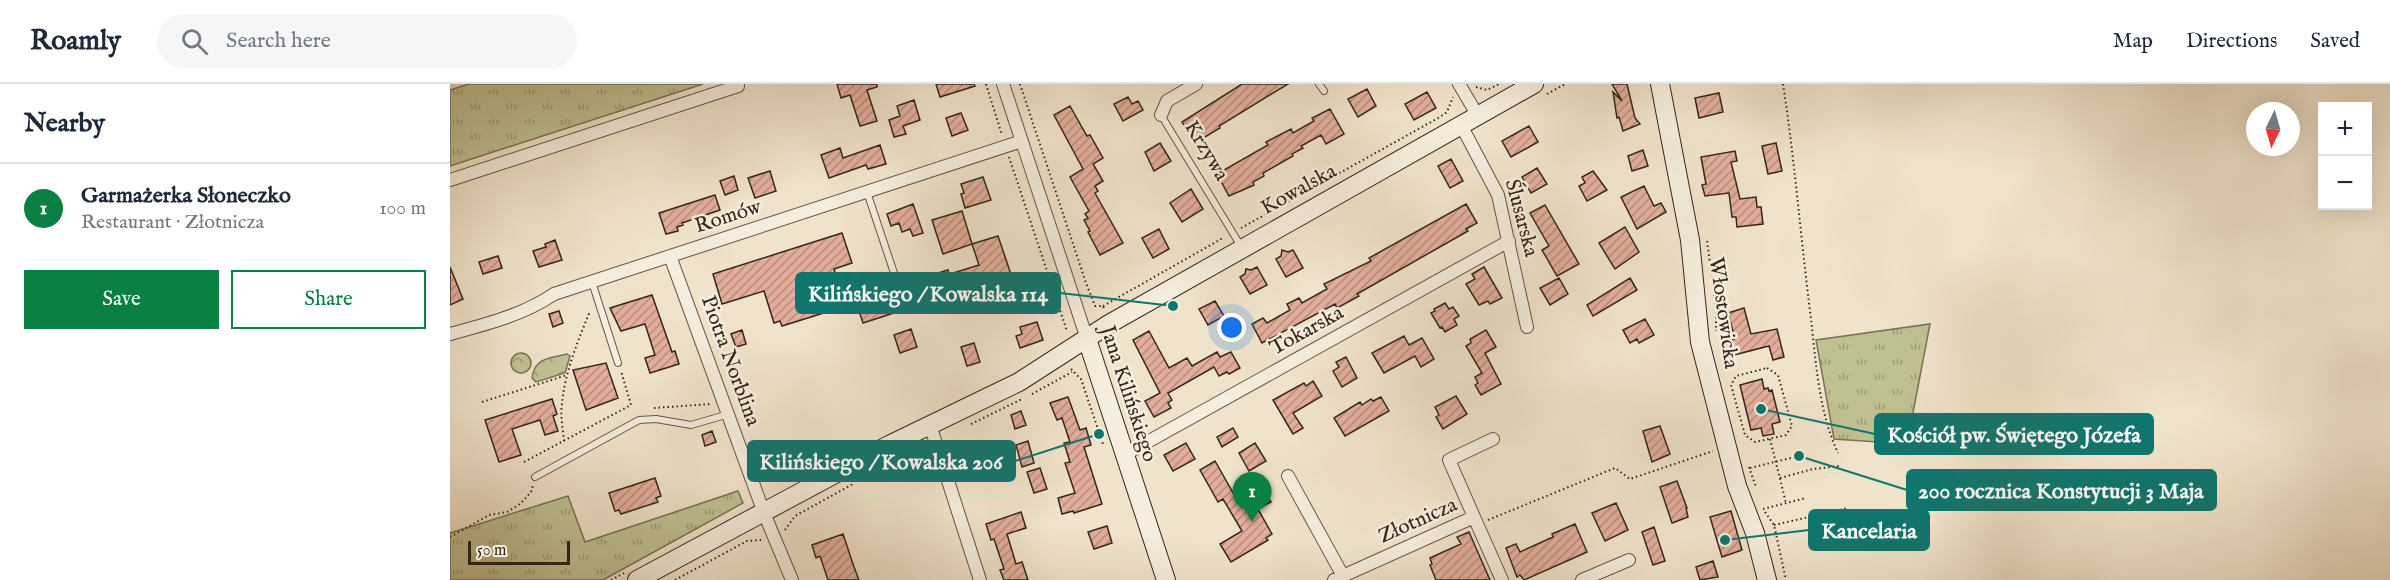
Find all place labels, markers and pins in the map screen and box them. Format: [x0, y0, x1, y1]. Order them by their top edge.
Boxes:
callout: Kilińskiego / Kowalska 114 [796, 273, 1060, 313]
callout: Kościół pw. Świętego Józefa [1875, 414, 2153, 454]
callout: Kilińskiego / Kowalska 206 [748, 441, 1015, 481]
callout: 200 rocznica Konstytucji 3 Maja [1907, 470, 2216, 510]
pin: 1 [1232, 472, 1272, 522]
callout: Kancelaria [1809, 510, 1929, 550]

